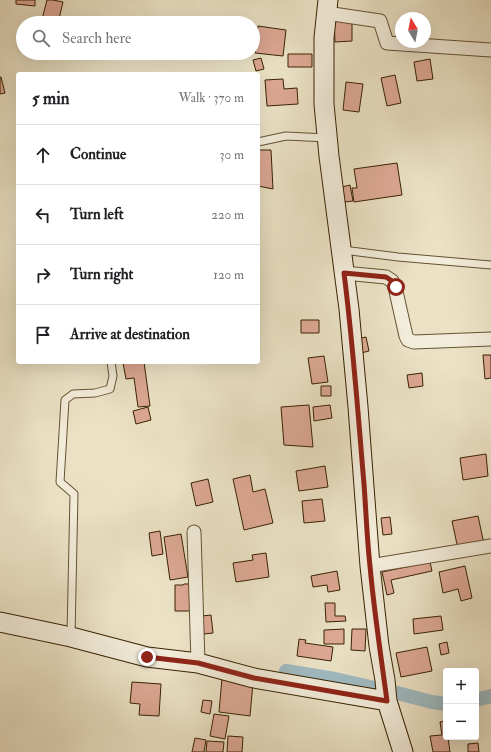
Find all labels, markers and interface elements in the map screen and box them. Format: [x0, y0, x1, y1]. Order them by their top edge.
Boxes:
north arrow [395, 12, 431, 48]
search box [16, 16, 260, 60]
icon: search [30, 27, 52, 49]
text: Search here [62, 29, 131, 48]
text: 5 min [32, 88, 70, 109]
text: Walk · 370 m [179, 90, 244, 106]
icon: ahead [32, 144, 54, 166]
text: Continue [70, 145, 126, 164]
text: 30 m [220, 147, 244, 163]
icon: left [32, 204, 54, 226]
text: Turn left [70, 205, 124, 224]
text: 220 m [211, 207, 244, 223]
icon: right [32, 264, 54, 286]
text: Turn right [70, 265, 133, 284]
text: 120 m [213, 267, 244, 283]
route start [387, 278, 405, 296]
icon: arrive [32, 324, 54, 346]
text: Arrive at destination [70, 325, 190, 344]
route end [138, 648, 156, 666]
map controls [443, 668, 479, 740]
button: + [443, 668, 479, 704]
button: − [443, 704, 479, 740]

